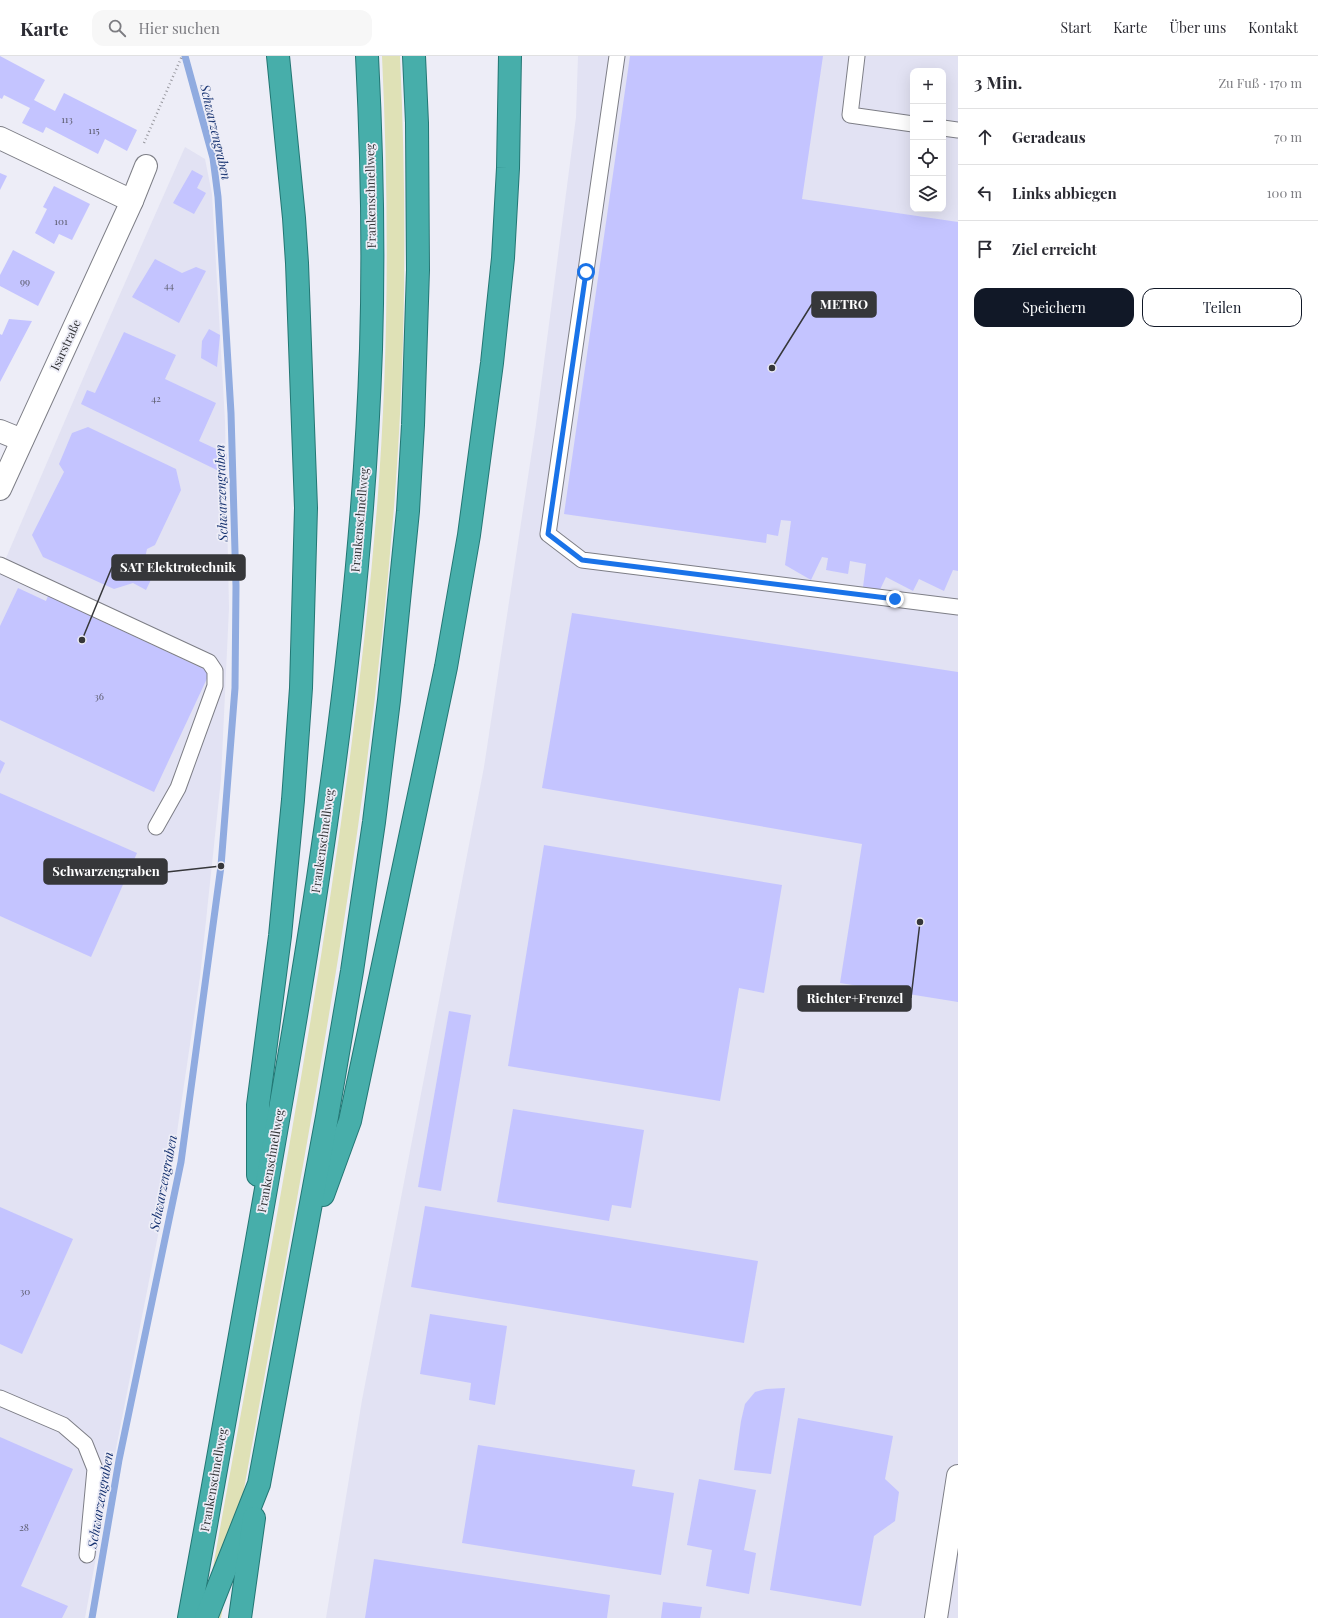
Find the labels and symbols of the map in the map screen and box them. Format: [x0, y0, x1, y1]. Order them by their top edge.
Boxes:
water label: Schwarzengraben [197, 81, 236, 181]
house number: 113 [61, 112, 73, 126]
house number: 115 [88, 123, 100, 137]
street label: Frankenschnellweg [361, 143, 379, 249]
house number: 101 [54, 214, 68, 228]
route start [577, 263, 595, 281]
house number: 99 [20, 274, 30, 288]
house number: 44 [164, 278, 174, 292]
callout: METRO [812, 292, 876, 317]
text: METRO [820, 295, 868, 312]
street label: Isarstraße [46, 316, 84, 373]
house number: 42 [151, 391, 161, 405]
water label: Schwarzengraben [210, 444, 231, 543]
street label: Frankenschnellweg [346, 466, 372, 573]
callout: SAT Elektrotechnik [112, 555, 245, 580]
text: SAT Elektrotechnik [120, 558, 236, 575]
route end [886, 590, 904, 608]
house number: 36 [94, 689, 104, 703]
street label: Frankenschnellweg [307, 787, 337, 894]
callout: Schwarzengraben [44, 859, 167, 884]
text: Schwarzengraben [52, 862, 160, 879]
callout: Richter+Frenzel [798, 986, 911, 1011]
text: Richter+Frenzel [807, 989, 903, 1006]
street label: Frankenschnellweg [253, 1107, 287, 1214]
water label: Schwarzengraben [145, 1133, 180, 1233]
house number: 30 [20, 1284, 30, 1298]
street label: Frankenschnellweg [196, 1426, 230, 1533]
water label: Schwarzengraben [82, 1450, 116, 1550]
house number: 28 [19, 1520, 29, 1534]

